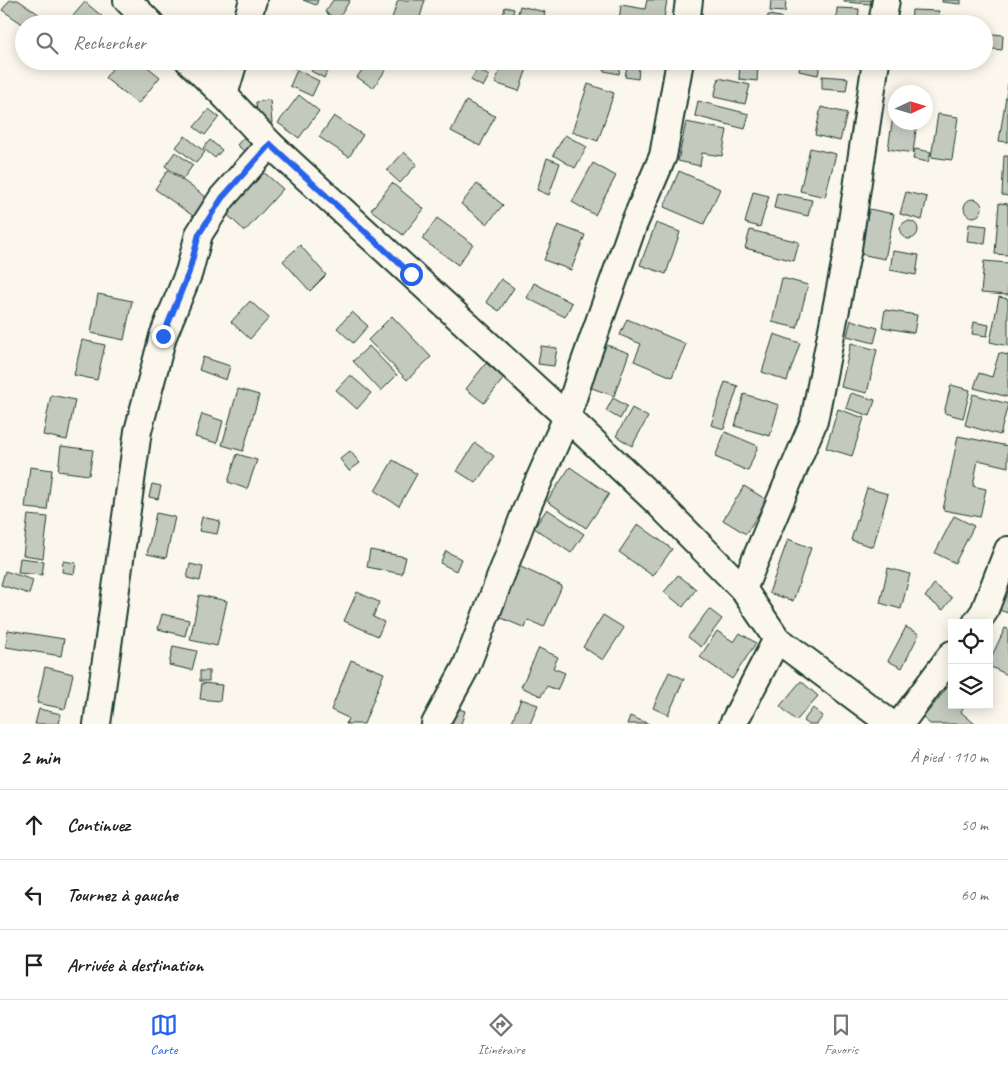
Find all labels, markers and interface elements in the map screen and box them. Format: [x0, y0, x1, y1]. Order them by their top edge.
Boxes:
search box [15, 15, 993, 70]
icon: search [33, 29, 61, 57]
text: Rechercher [73, 31, 146, 55]
north arrow [888, 85, 933, 130]
route start [400, 263, 423, 286]
route end [152, 325, 175, 348]
map controls [948, 619, 993, 709]
button: locate [948, 619, 993, 664]
button: layers [948, 664, 993, 709]
text: 2 min [20, 744, 60, 770]
text: À pied · 110 m [910, 747, 988, 767]
icon: ahead [20, 811, 48, 839]
text: Continuez [67, 813, 130, 837]
text: 50 m [961, 815, 988, 835]
icon: left [20, 881, 48, 909]
text: Tournez à gauche [67, 883, 178, 907]
text: 60 m [961, 885, 988, 905]
icon: arrive [20, 951, 48, 979]
text: Arrivée à destination [67, 953, 203, 977]
tab: Carte [150, 1011, 178, 1058]
tab: Itinéraire [477, 1011, 525, 1058]
tab: Favoris [824, 1011, 858, 1058]

